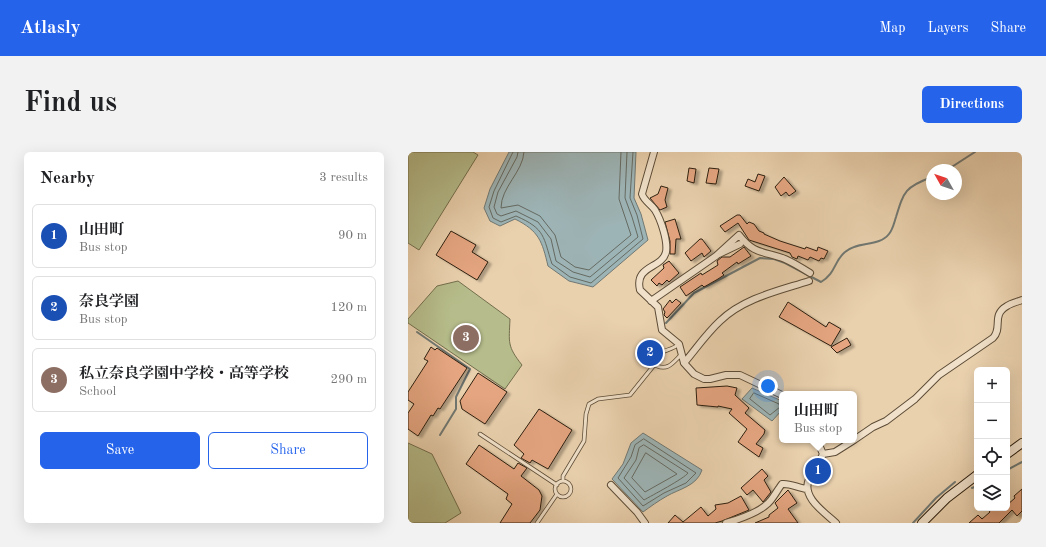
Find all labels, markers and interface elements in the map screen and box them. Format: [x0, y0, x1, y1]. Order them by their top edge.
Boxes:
text: Atlasly [20, 19, 81, 38]
text: Map [880, 21, 906, 35]
text: Layers [928, 21, 969, 35]
text: Share [991, 21, 1026, 35]
button: Directions [922, 86, 1022, 123]
text: Find us [24, 90, 117, 118]
north arrow [926, 164, 962, 200]
text: Nearby [40, 170, 95, 187]
text: 3 results [319, 171, 368, 184]
text: 山田町 [79, 223, 124, 238]
text: 1 [50, 229, 58, 242]
text: 90 m [338, 229, 367, 242]
text: Bus stop [79, 241, 128, 254]
text: 奈良学園 [79, 295, 139, 310]
text: 2 [50, 301, 58, 314]
text: 120 m [330, 301, 367, 314]
text: Bus stop [79, 313, 128, 326]
pin: 3 [453, 323, 479, 353]
pin: 2 [637, 338, 663, 368]
text: 私立奈良学園中学校・高等学校 [79, 367, 289, 382]
map controls [974, 367, 1010, 511]
button: + [974, 367, 1010, 403]
text: 3 [50, 373, 58, 386]
text: 290 m [330, 373, 367, 386]
your location [758, 376, 778, 396]
text: School [79, 385, 116, 398]
popup [779, 391, 857, 443]
button: − [974, 403, 1010, 439]
text: 山田町 [794, 404, 839, 419]
text: Bus stop [794, 422, 842, 435]
button: Save [40, 432, 200, 469]
button: Share [208, 432, 368, 469]
button: locate [974, 439, 1010, 475]
pin: 1 [805, 456, 831, 486]
button: layers [974, 475, 1010, 511]

